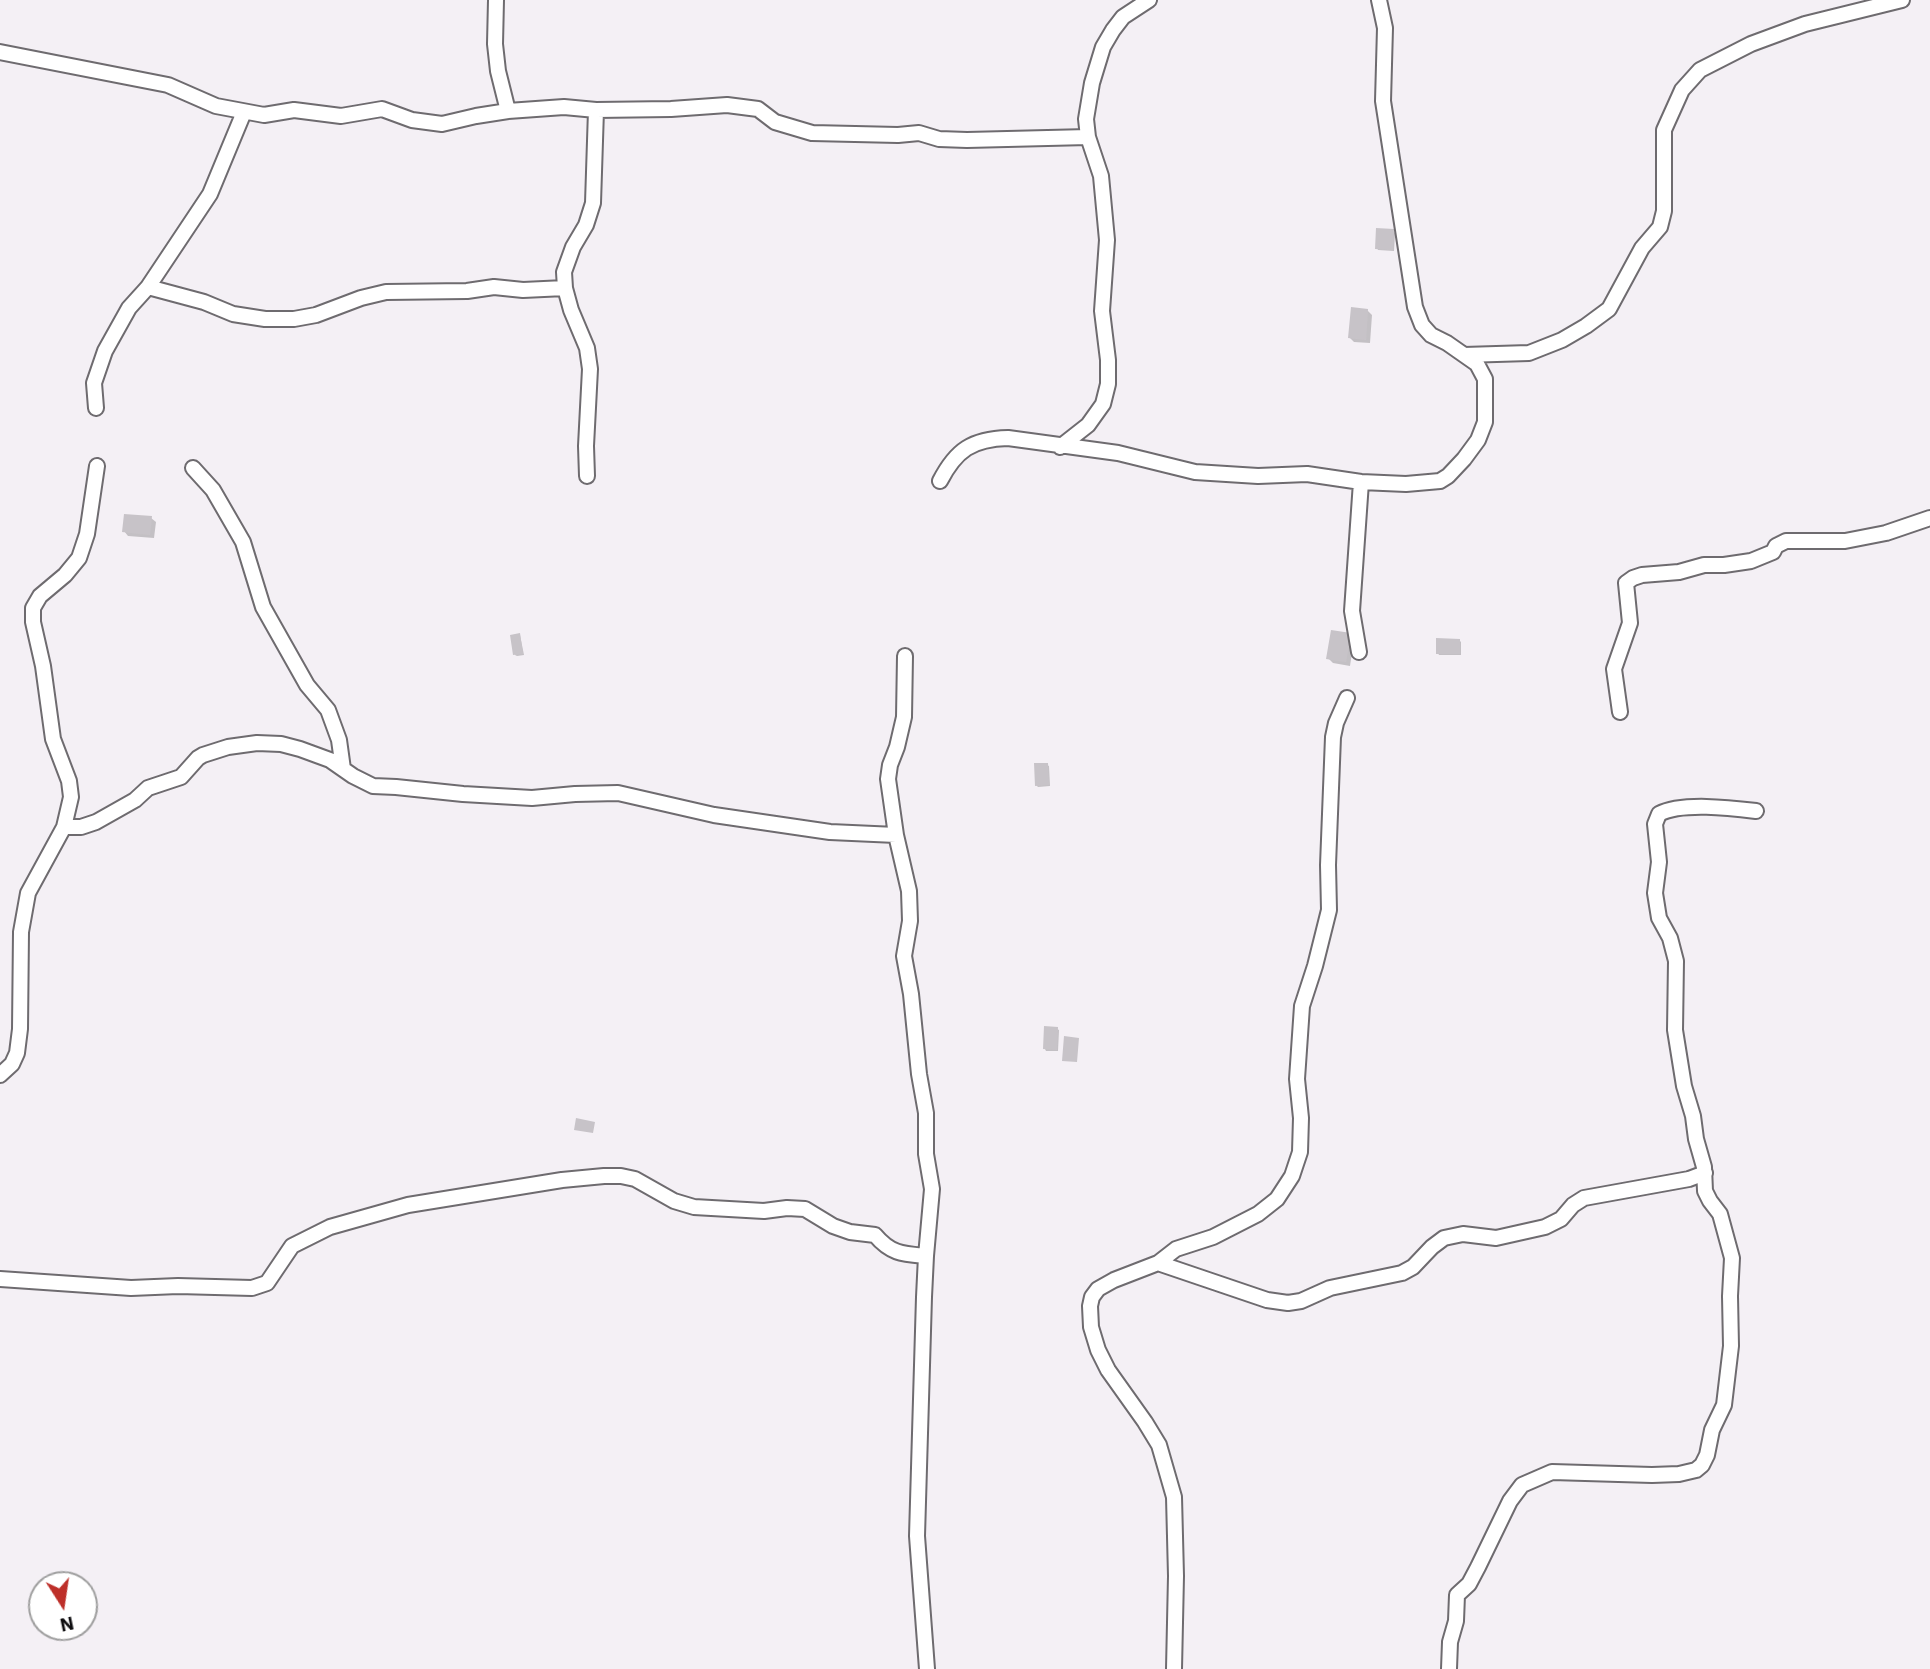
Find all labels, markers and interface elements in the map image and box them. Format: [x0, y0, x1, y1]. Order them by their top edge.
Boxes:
north arrow [28, 1571, 98, 1641]
text: N [58, 1611, 76, 1638]

